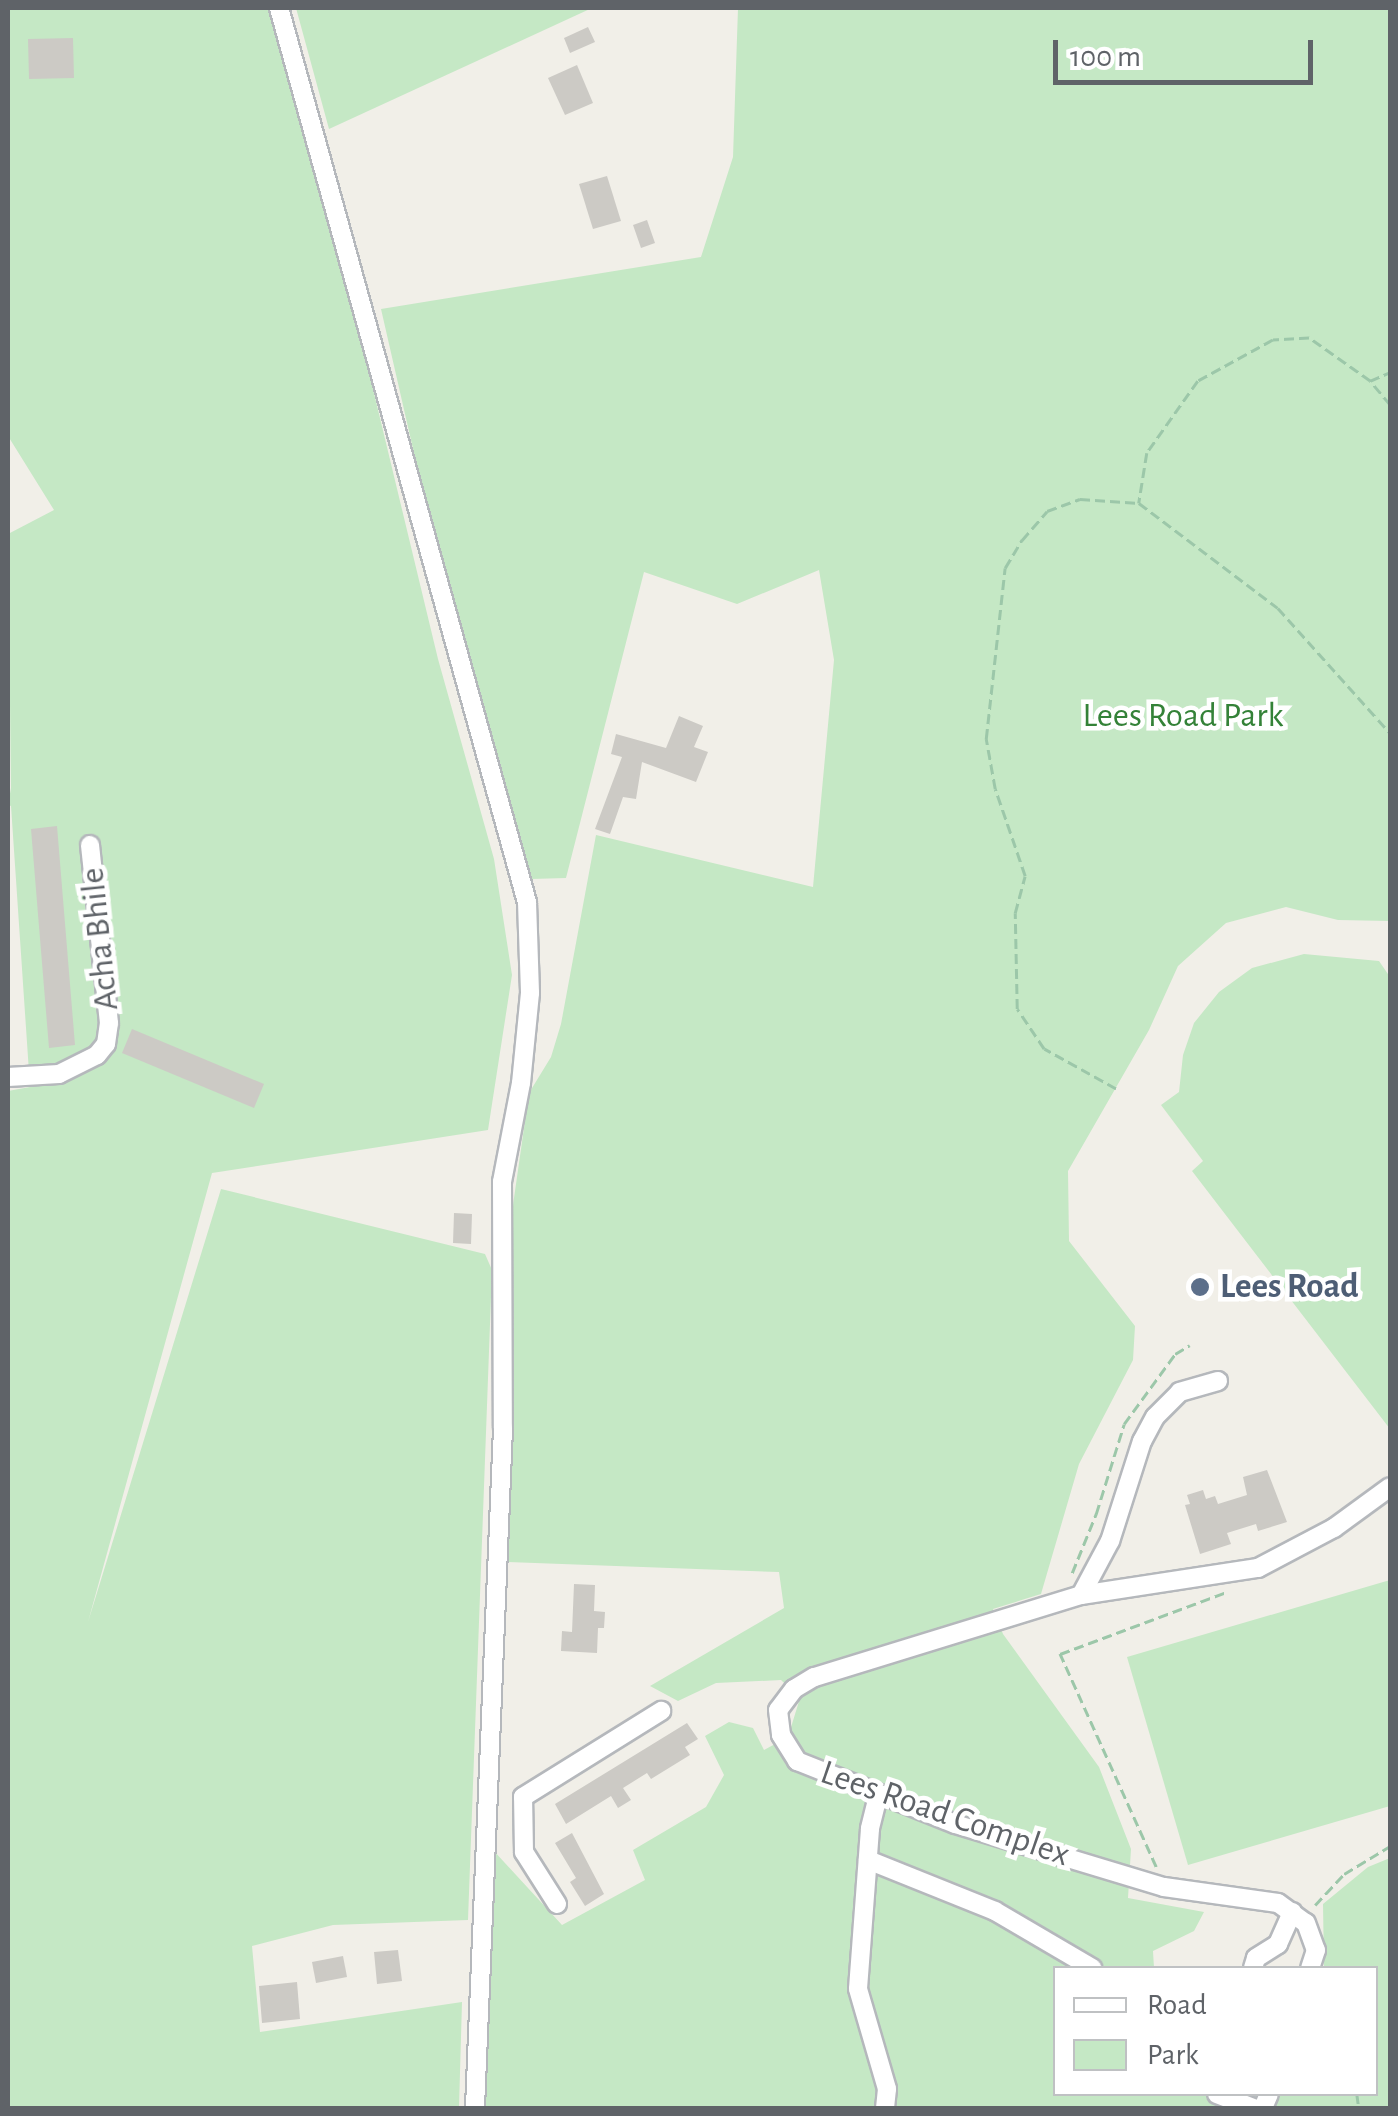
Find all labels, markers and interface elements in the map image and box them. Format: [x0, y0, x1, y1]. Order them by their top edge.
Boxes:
scale bar [1058, 20, 1318, 82]
text: 100 m [1070, 42, 1141, 72]
park label: Lees Road Park [1083, 695, 1283, 737]
street label: Acha Bhile [72, 865, 128, 1013]
place label: Lees Road [1220, 1266, 1359, 1308]
marker: Lees Road [1189, 1276, 1211, 1298]
street label: Lees Road Complex [815, 1752, 1075, 1876]
legend [1053, 1966, 1378, 2096]
text: Road [1147, 1990, 1207, 2020]
text: Park [1147, 2040, 1199, 2070]

